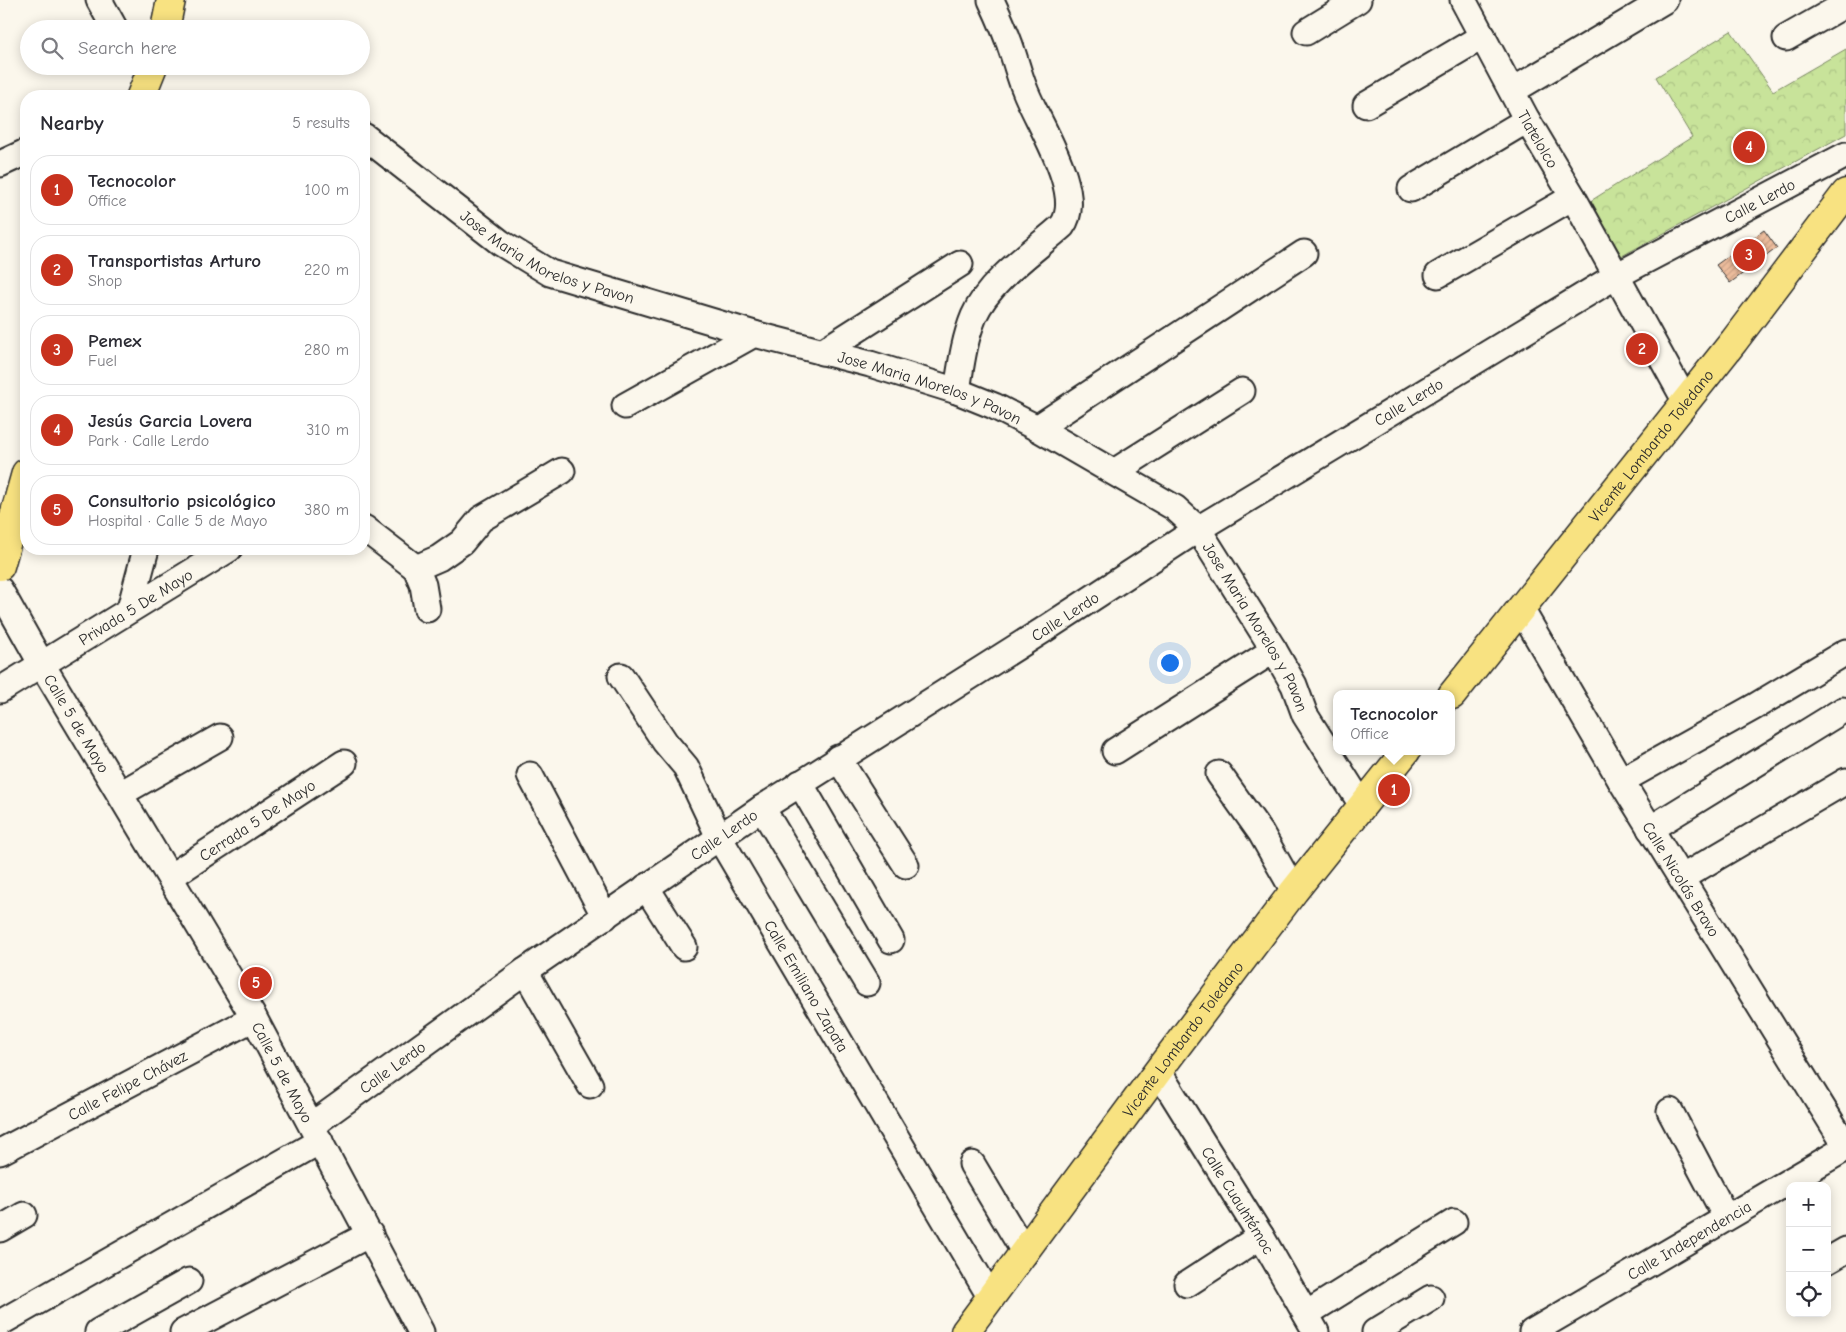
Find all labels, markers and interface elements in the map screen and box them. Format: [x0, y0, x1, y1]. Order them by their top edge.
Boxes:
search box [20, 20, 370, 75]
icon: search [38, 34, 66, 62]
text: Search here [78, 37, 177, 59]
street label: Tlatelolco [1513, 107, 1562, 171]
text: Nearby [40, 111, 104, 135]
text: 5 results [292, 114, 350, 132]
pin: 4 [1733, 128, 1765, 166]
text: Tecnocolor [88, 170, 176, 192]
street label: Calle Lerdo [1722, 175, 1798, 227]
text: 1 [54, 181, 60, 199]
text: 100 m [305, 181, 349, 199]
text: Office [88, 192, 127, 210]
street label: Jose Maria Morelos y Pavon [457, 207, 636, 308]
pin: 3 [1733, 236, 1765, 274]
text: Transportistas Arturo [88, 250, 261, 272]
text: 2 [53, 261, 61, 279]
text: 220 m [304, 261, 349, 279]
text: Shop [88, 272, 122, 290]
text: Pemex [88, 330, 142, 352]
pin: 2 [1626, 330, 1658, 368]
text: 3 [53, 341, 61, 359]
text: 280 m [304, 341, 349, 359]
street label: Jose Maria Morelos y Pavon [836, 348, 1024, 428]
text: Fuel [88, 352, 117, 370]
street label: Vicente Lombardo Toledano [1585, 366, 1718, 526]
street label: Calle Lerdo [1371, 375, 1447, 430]
text: Jesús Garcia Lovera [88, 410, 252, 432]
text: 4 [53, 421, 61, 439]
text: 310 m [306, 421, 349, 439]
text: Park · Calle Lerdo [88, 432, 209, 450]
text: Consultorio psicológico [88, 490, 276, 512]
text: 5 [53, 501, 61, 519]
text: 380 m [304, 501, 349, 519]
text: Hospital · Calle 5 de Mayo [88, 512, 267, 530]
street label: Jose Maria Morelos y Pavon [1199, 539, 1311, 714]
street label: Privada 5 De Mayo [76, 566, 196, 649]
street label: Calle Lerdo [1028, 588, 1103, 645]
your location [1157, 650, 1183, 676]
street label: Calle 5 de Mayo [40, 671, 113, 776]
popup [1333, 690, 1455, 755]
text: Tecnocolor [1350, 703, 1438, 725]
text: Office [1350, 725, 1389, 743]
pin: 1 [1378, 771, 1410, 809]
street label: Cerrada 5 De Mayo [196, 776, 319, 865]
street label: Calle Lerdo [687, 806, 761, 864]
street label: Calle Nicolás Bravo [1638, 819, 1723, 940]
street label: Calle Emiliano Zapata [760, 917, 852, 1055]
street label: Vicente Lombardo Toledano [1119, 958, 1248, 1121]
pin: 5 [240, 964, 272, 1002]
street label: Calle 5 de Mayo [248, 1019, 316, 1126]
street label: Calle Lerdo [356, 1038, 429, 1098]
street label: Calle Felipe Chávez [65, 1047, 190, 1124]
street label: Calle Cuauhtémoc [1197, 1143, 1278, 1258]
map controls [1786, 1182, 1831, 1317]
button: + [1786, 1182, 1831, 1227]
street label: Calle Independencia [1624, 1198, 1755, 1284]
button: − [1786, 1227, 1831, 1272]
button: locate [1786, 1272, 1831, 1317]

